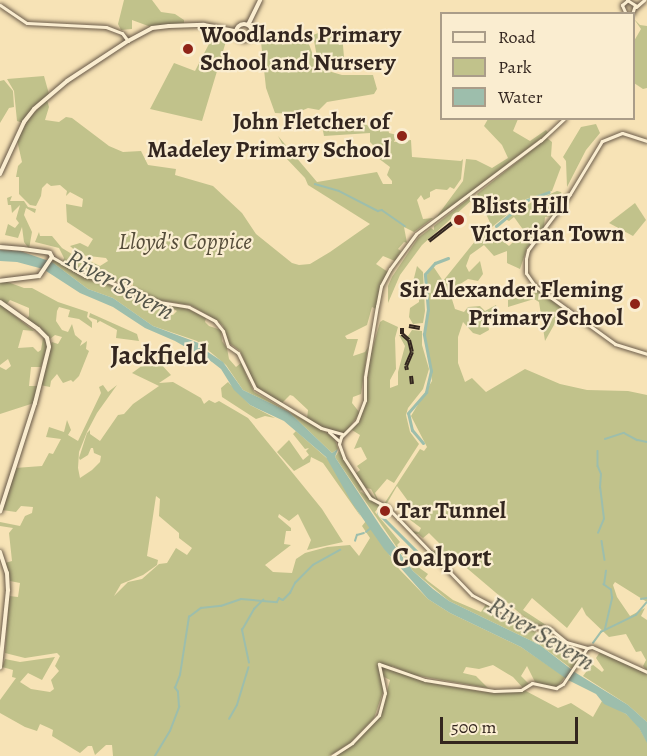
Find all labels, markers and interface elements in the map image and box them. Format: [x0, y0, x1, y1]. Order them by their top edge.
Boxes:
legend [440, 12, 635, 120]
place label: Woodlands Primary School and Nursery [200, 21, 401, 77]
text: Road [498, 25, 535, 49]
marker: Woodlands Primary School and Nursery [181, 42, 195, 56]
text: Park [498, 55, 532, 79]
text: Water [498, 85, 543, 109]
place label: John Fletcher of Madeley Primary School [147, 108, 390, 164]
marker: John Fletcher of Madeley Primary School [395, 129, 409, 143]
place label: Blists Hill Victorian Town [471, 192, 624, 248]
marker: Blists Hill Victorian Town [452, 213, 466, 227]
park label: Lloyd's Coppice [118, 228, 252, 256]
water label: River Severn [60, 243, 180, 327]
place label: Sir Alexander Fleming Primary School [399, 276, 623, 332]
marker: Sir Alexander Fleming Primary School [628, 297, 642, 311]
district label: Jackfield [110, 340, 208, 372]
place label: Tar Tunnel [397, 497, 506, 525]
marker: Tar Tunnel [378, 504, 392, 518]
district label: Coalport [393, 542, 491, 574]
water label: River Severn [482, 590, 600, 678]
scale bar [443, 705, 581, 743]
text: 500 m [451, 715, 496, 739]

